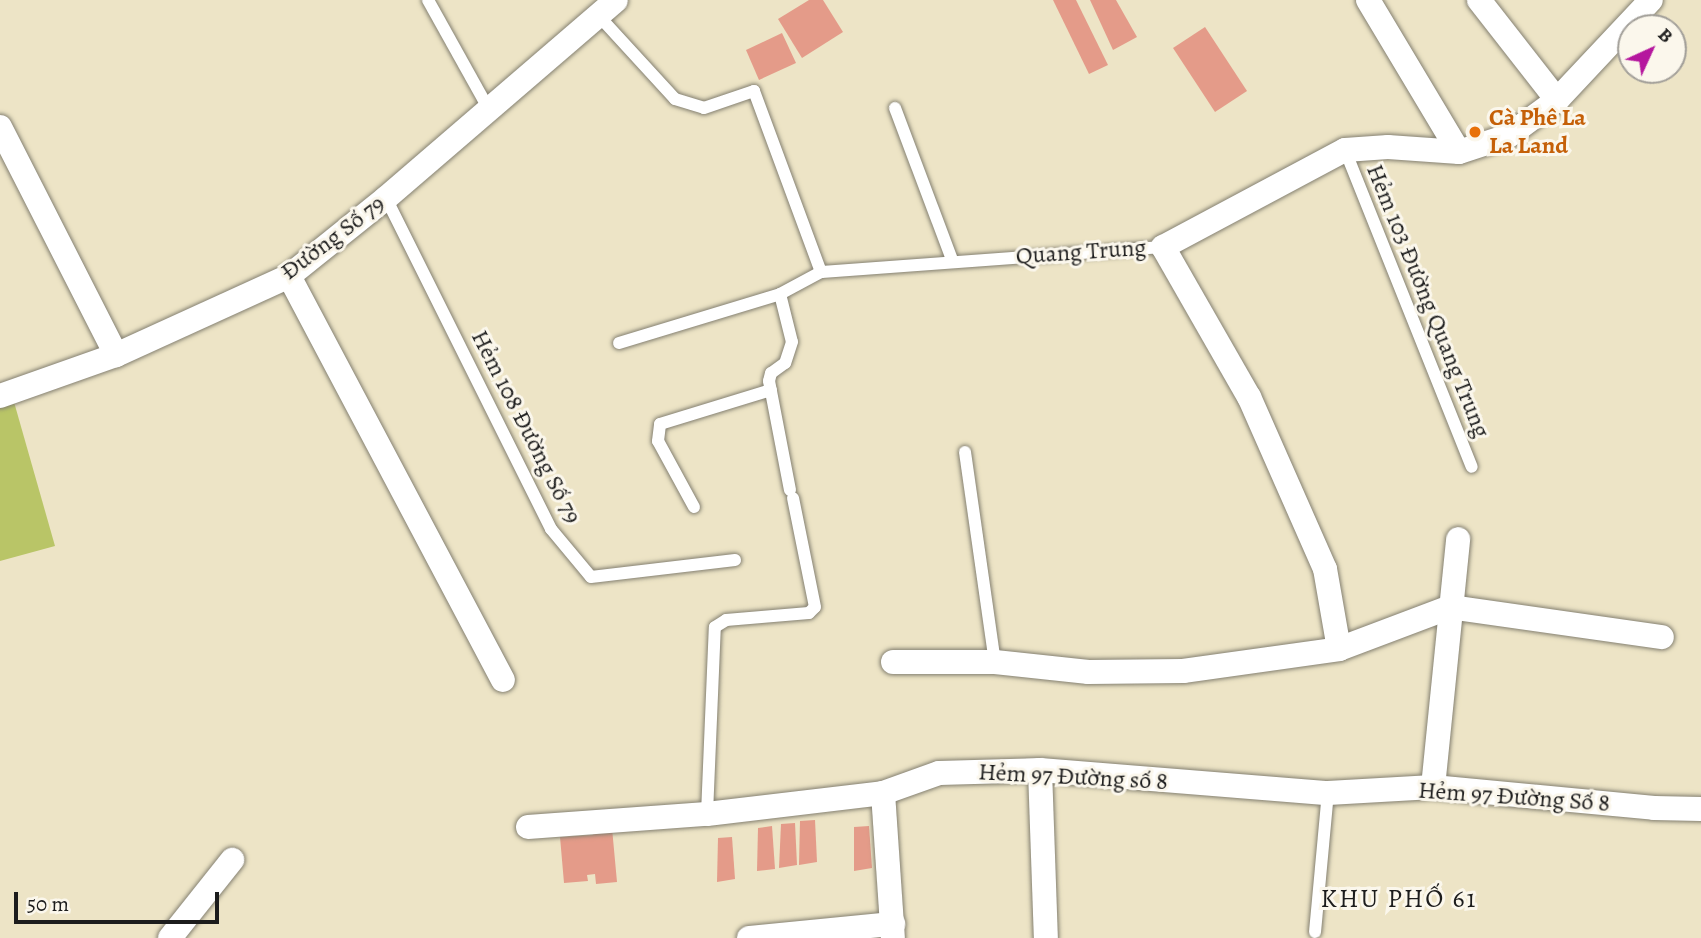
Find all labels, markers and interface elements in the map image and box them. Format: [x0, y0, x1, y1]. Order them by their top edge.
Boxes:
north arrow [1617, 14, 1687, 84]
text: B [1652, 22, 1679, 49]
place label: Cà Phê La La Land [1489, 104, 1586, 160]
marker: Cà Phê La La Land [1467, 124, 1483, 140]
street label: Hẻm 103 Đường Quang Trung [1360, 160, 1496, 442]
street label: Đường Số 79 [275, 190, 391, 286]
street label: Quang Trung [1015, 233, 1147, 271]
street label: Hẻm 108 Đường Số 79 [465, 326, 587, 528]
street label: Hẻm 97 Đường số 8 [978, 758, 1168, 796]
street label: Hẻm 97 Đường Số 8 [1417, 776, 1611, 818]
scale bar [18, 878, 222, 922]
district label: KHU PHỐ 61 [1322, 883, 1476, 915]
text: 50 m [27, 890, 69, 918]

